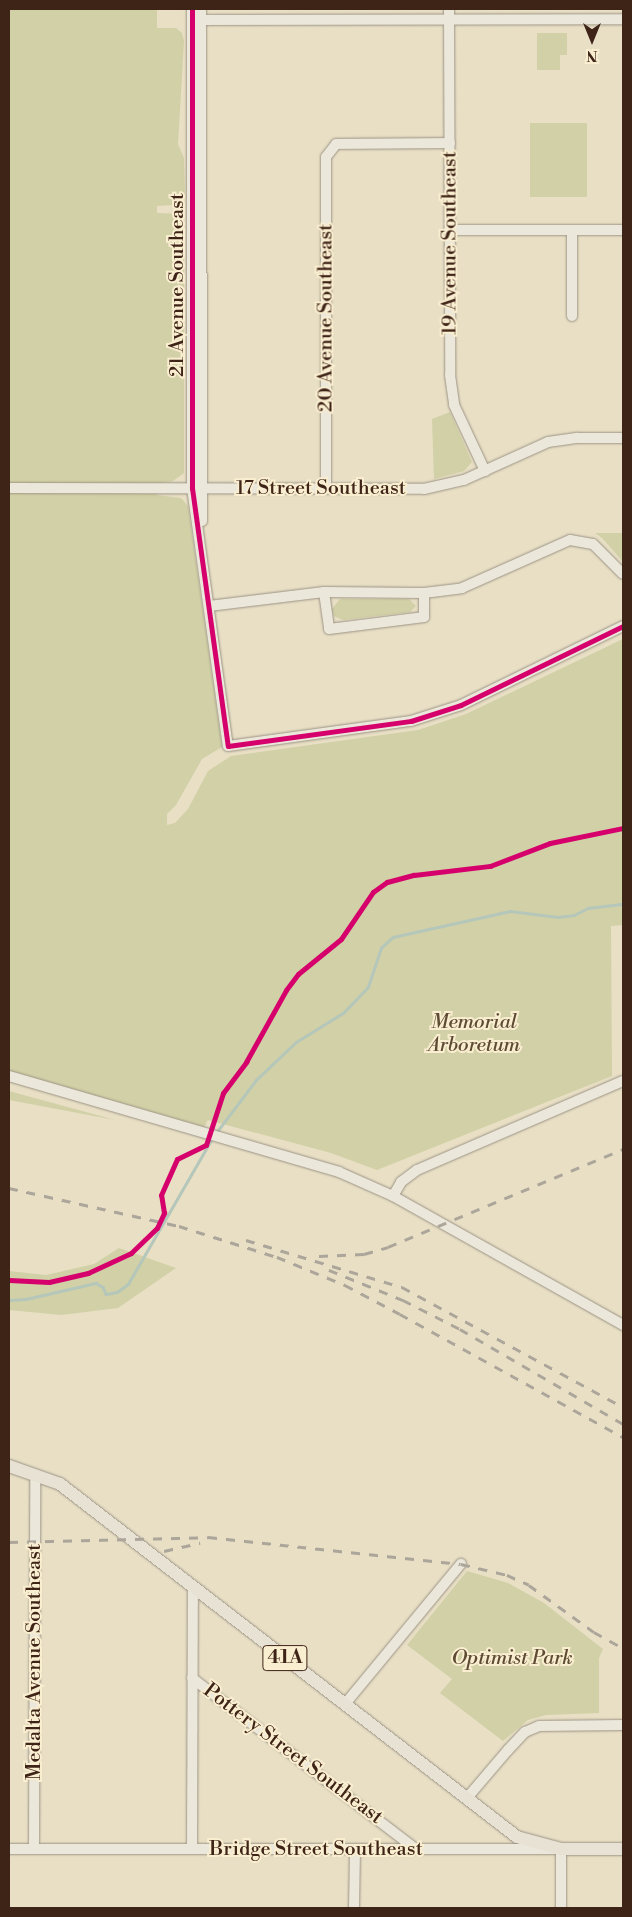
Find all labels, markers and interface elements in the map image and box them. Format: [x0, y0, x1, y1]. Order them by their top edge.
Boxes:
north arrow [567, 15, 617, 65]
text: N [586, 46, 598, 64]
street label: 19 Avenue Southeast [438, 151, 462, 335]
street label: 21 Avenue Southeast [165, 193, 189, 377]
street label: 20 Avenue Southeast [314, 224, 338, 412]
street label: 17 Street Southeast [236, 476, 406, 500]
park label: Memorial Arboretum [428, 1010, 520, 1057]
street label: Medalta Avenue Southeast [22, 1544, 46, 1780]
road number: 41A [261, 1642, 309, 1675]
park label: Optimist Park [451, 1646, 573, 1670]
street label: Pottery Street Southeast [198, 1679, 388, 1829]
street label: Bridge Street Southeast [209, 1837, 423, 1861]

